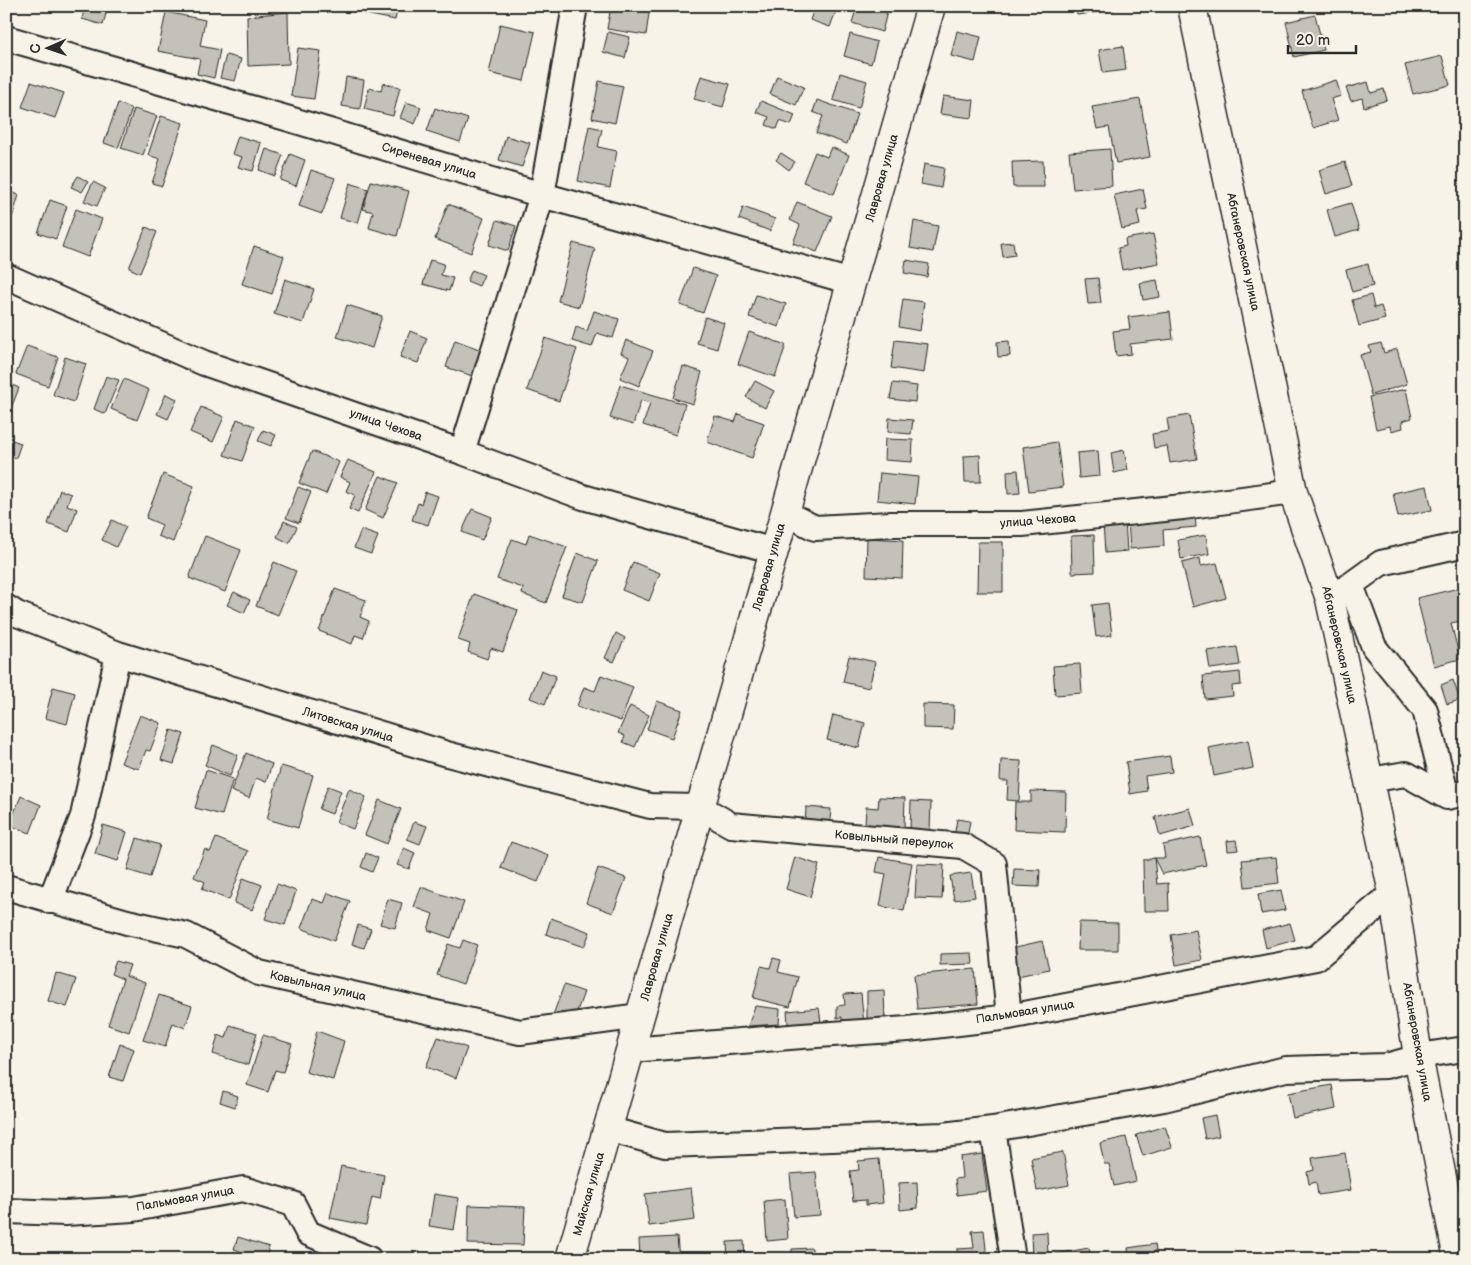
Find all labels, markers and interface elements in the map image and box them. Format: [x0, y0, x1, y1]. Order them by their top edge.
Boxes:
north arrow [22, 22, 72, 72]
scale bar [1288, 22, 1356, 54]
text: 20 m [1296, 31, 1330, 50]
text: С [27, 43, 44, 54]
street label: Лавровая улица [862, 132, 902, 225]
street label: Сиреневая улица [380, 139, 478, 183]
street label: Абганеровская улица [1223, 191, 1263, 312]
street label: улица Чехова [348, 406, 424, 444]
street label: улица Чехова [1000, 511, 1076, 531]
street label: Лавровая улица [749, 521, 789, 614]
street label: Абганеровская улица [1318, 584, 1360, 705]
street label: Литовская улица [300, 704, 395, 746]
street label: Ковыльный переулок [834, 827, 955, 853]
street label: Лавровая улица [637, 911, 677, 1004]
street label: Ковыльная улица [268, 968, 368, 1004]
street label: Абганеровская улица [1399, 980, 1435, 1103]
street label: Пальмовая улица [975, 997, 1075, 1027]
street label: Майская улица [570, 1150, 608, 1238]
street label: Пальмовая улица [135, 1183, 235, 1215]

